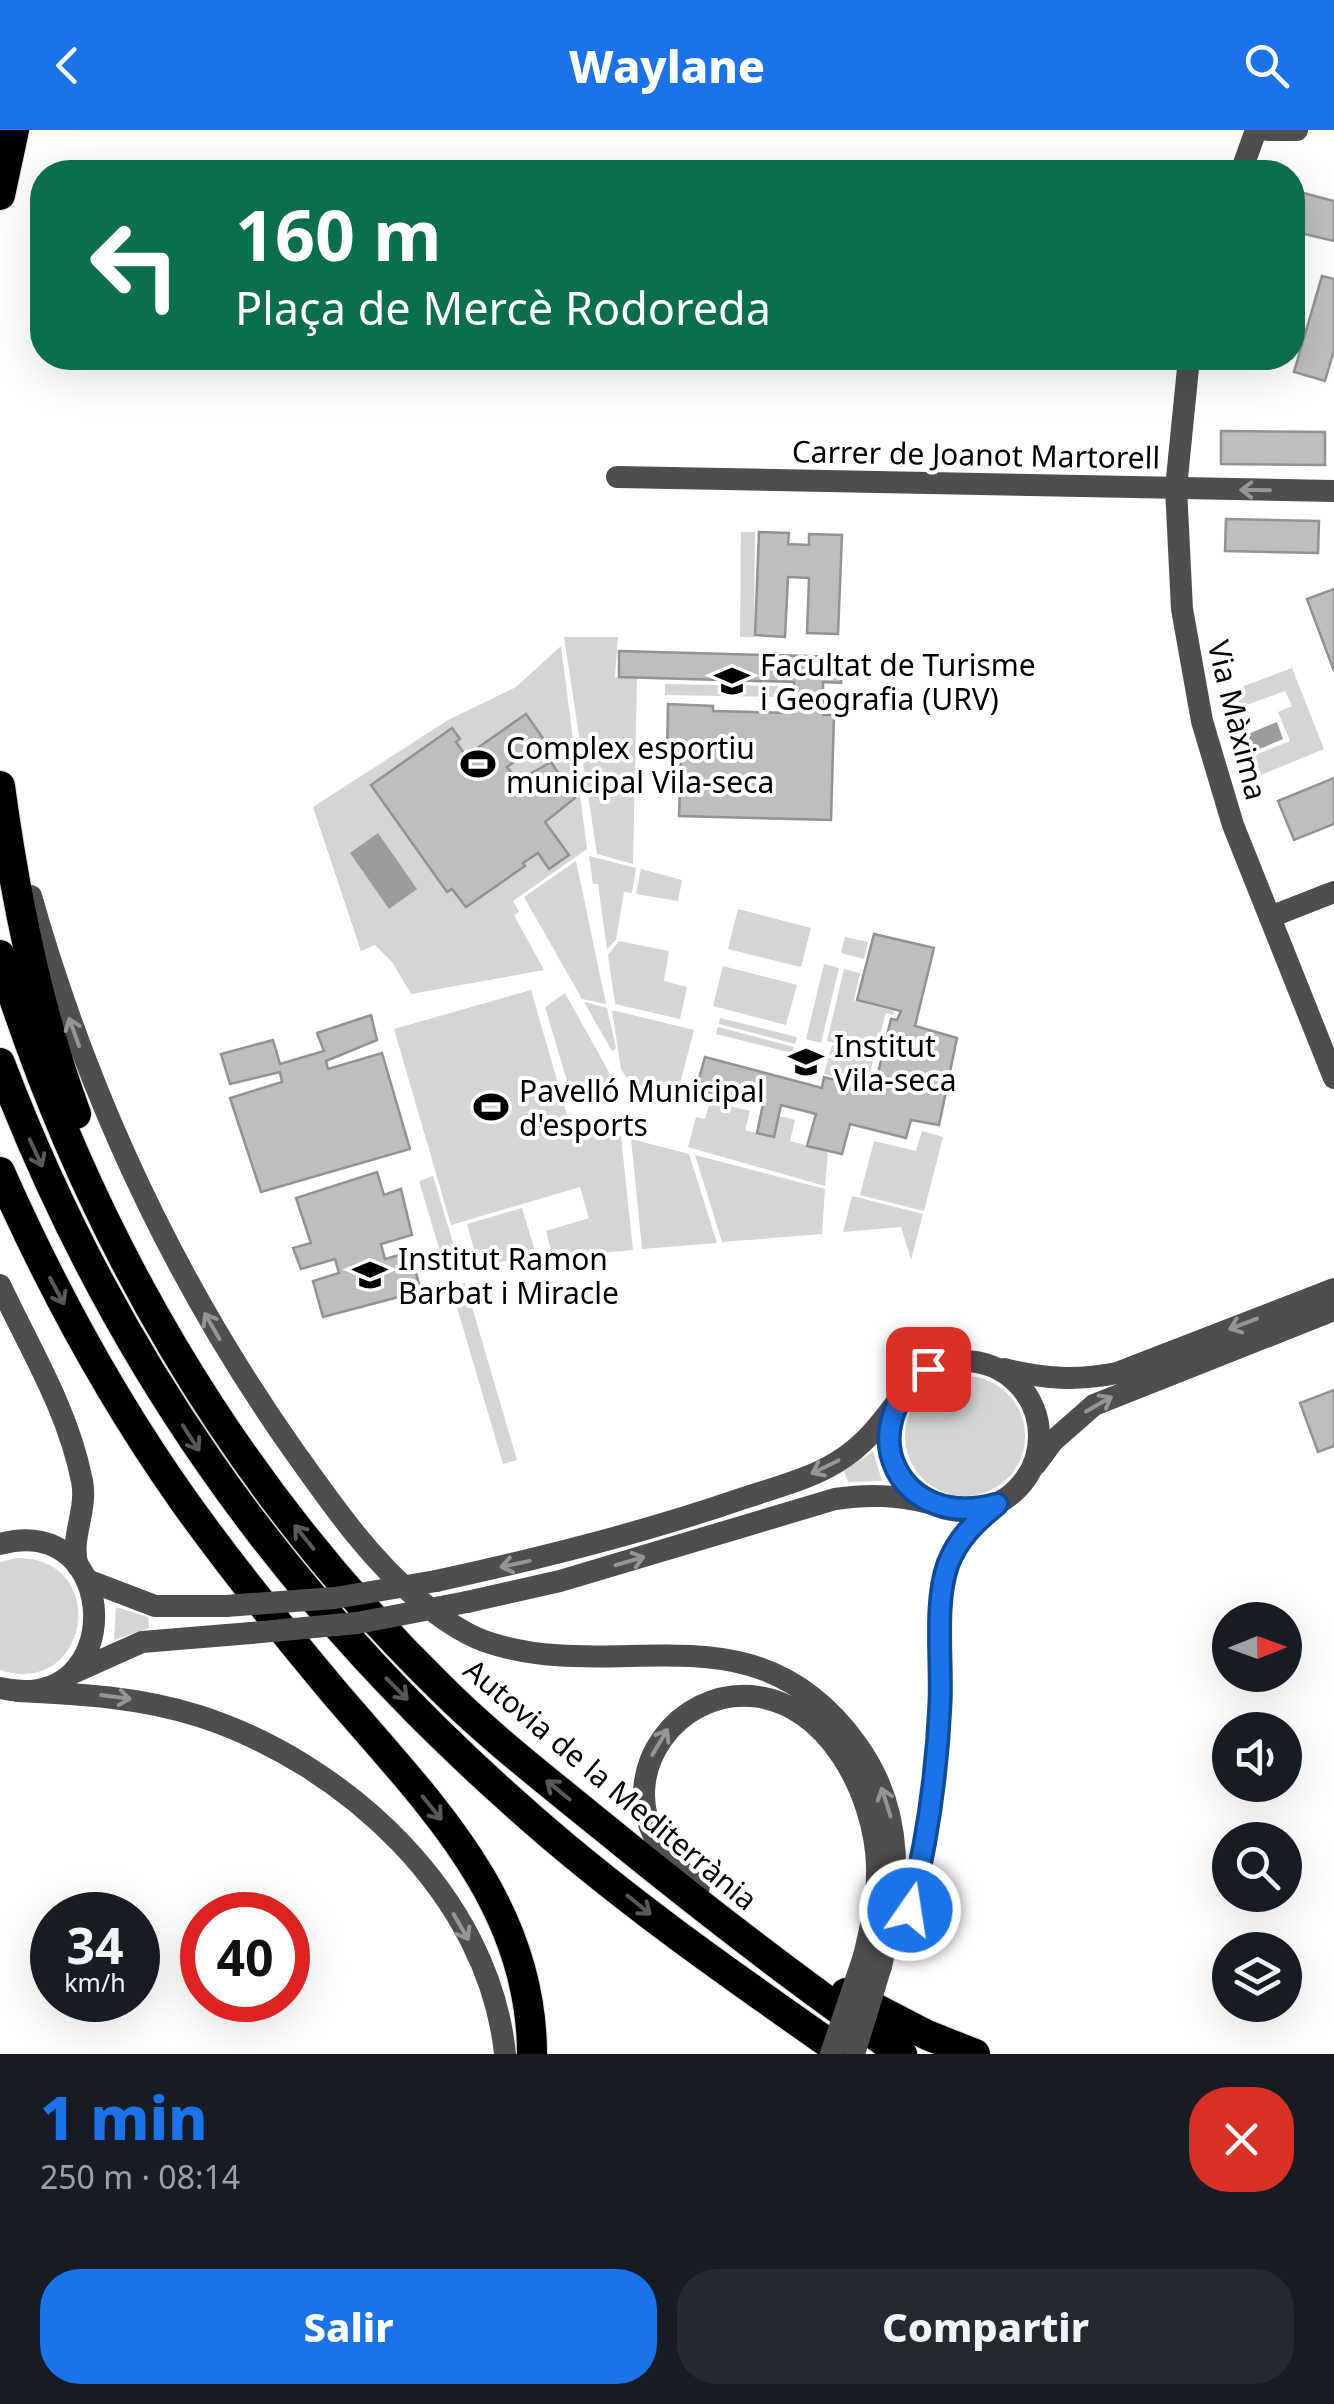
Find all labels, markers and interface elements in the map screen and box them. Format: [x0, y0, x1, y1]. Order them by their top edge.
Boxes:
text: Waylane [569, 35, 765, 96]
icon: back [40, 38, 95, 93]
icon: search [1239, 38, 1294, 93]
text: 160 m [235, 186, 442, 282]
icon: left [70, 200, 200, 330]
text: Plaça de Mercè Rodoreda [235, 277, 771, 338]
street label: Carrer de Joanot Martorell [791, 430, 1161, 478]
one-way arrow [1240, 480, 1272, 499]
street label: Via Màxima [1198, 636, 1278, 804]
place label: Facultat de Turisme i Geografia (URV) [760, 644, 1036, 719]
school or university icon: Facultat de Turisme i Geografia (URV) [713, 662, 751, 700]
place label: Complex esportiu municipal Vila-seca [506, 727, 774, 802]
sports icon: Complex esportiu municipal Vila-seca [459, 745, 497, 783]
one-way arrow [63, 1018, 81, 1048]
place label: Institut Vila-seca [834, 1025, 957, 1100]
school or university icon: Institut Vila-seca [787, 1043, 825, 1081]
place label: Pavelló Municipal d'esports [519, 1070, 765, 1145]
sports icon: Pavelló Municipal d'esports [472, 1088, 510, 1126]
one-way arrow [27, 1138, 46, 1168]
place label: Institut Ramon Barbat i Miracle [398, 1238, 619, 1313]
school or university icon: Institut Ramon Barbat i Miracle [351, 1256, 389, 1294]
one-way arrow [47, 1276, 67, 1306]
one-way arrow [202, 1312, 222, 1341]
one-way arrow [1228, 1317, 1259, 1335]
pin [886, 1327, 971, 1412]
icon: arrive [901, 1342, 956, 1397]
one-way arrow [1085, 1394, 1113, 1414]
one-way arrow [180, 1424, 201, 1452]
one-way arrow [811, 1459, 841, 1478]
one-way arrow [293, 1524, 315, 1550]
one-way arrow [613, 1551, 645, 1569]
one-way arrow [500, 1556, 532, 1574]
north arrow [1212, 1602, 1302, 1692]
map controls [1212, 1602, 1302, 2022]
street label: Autovia de la Mediterrània [456, 1649, 766, 1919]
one-way arrow [384, 1677, 408, 1701]
one-way arrow [99, 1689, 131, 1707]
button: sound [1212, 1712, 1302, 1802]
one-way arrow [651, 1728, 671, 1757]
one-way arrow [546, 1779, 572, 1801]
one-way arrow [876, 1786, 894, 1818]
one-way arrow [421, 1794, 443, 1820]
button: search [1212, 1822, 1302, 1912]
position arrow [858, 1858, 962, 1962]
speed limit sign: 40 [180, 1892, 310, 2022]
one-way arrow [626, 1894, 652, 1916]
text: 34 [66, 1911, 124, 1979]
one-way arrow [451, 1912, 471, 1941]
button: layers [1212, 1932, 1302, 2022]
text: km/h [64, 1965, 126, 1999]
text: 1 min [40, 2076, 208, 2158]
button: close [1189, 2087, 1294, 2192]
text: 250 m · 08:14 [40, 2155, 240, 2198]
button: Salir [40, 2269, 657, 2384]
button: Compartir [677, 2269, 1294, 2384]

